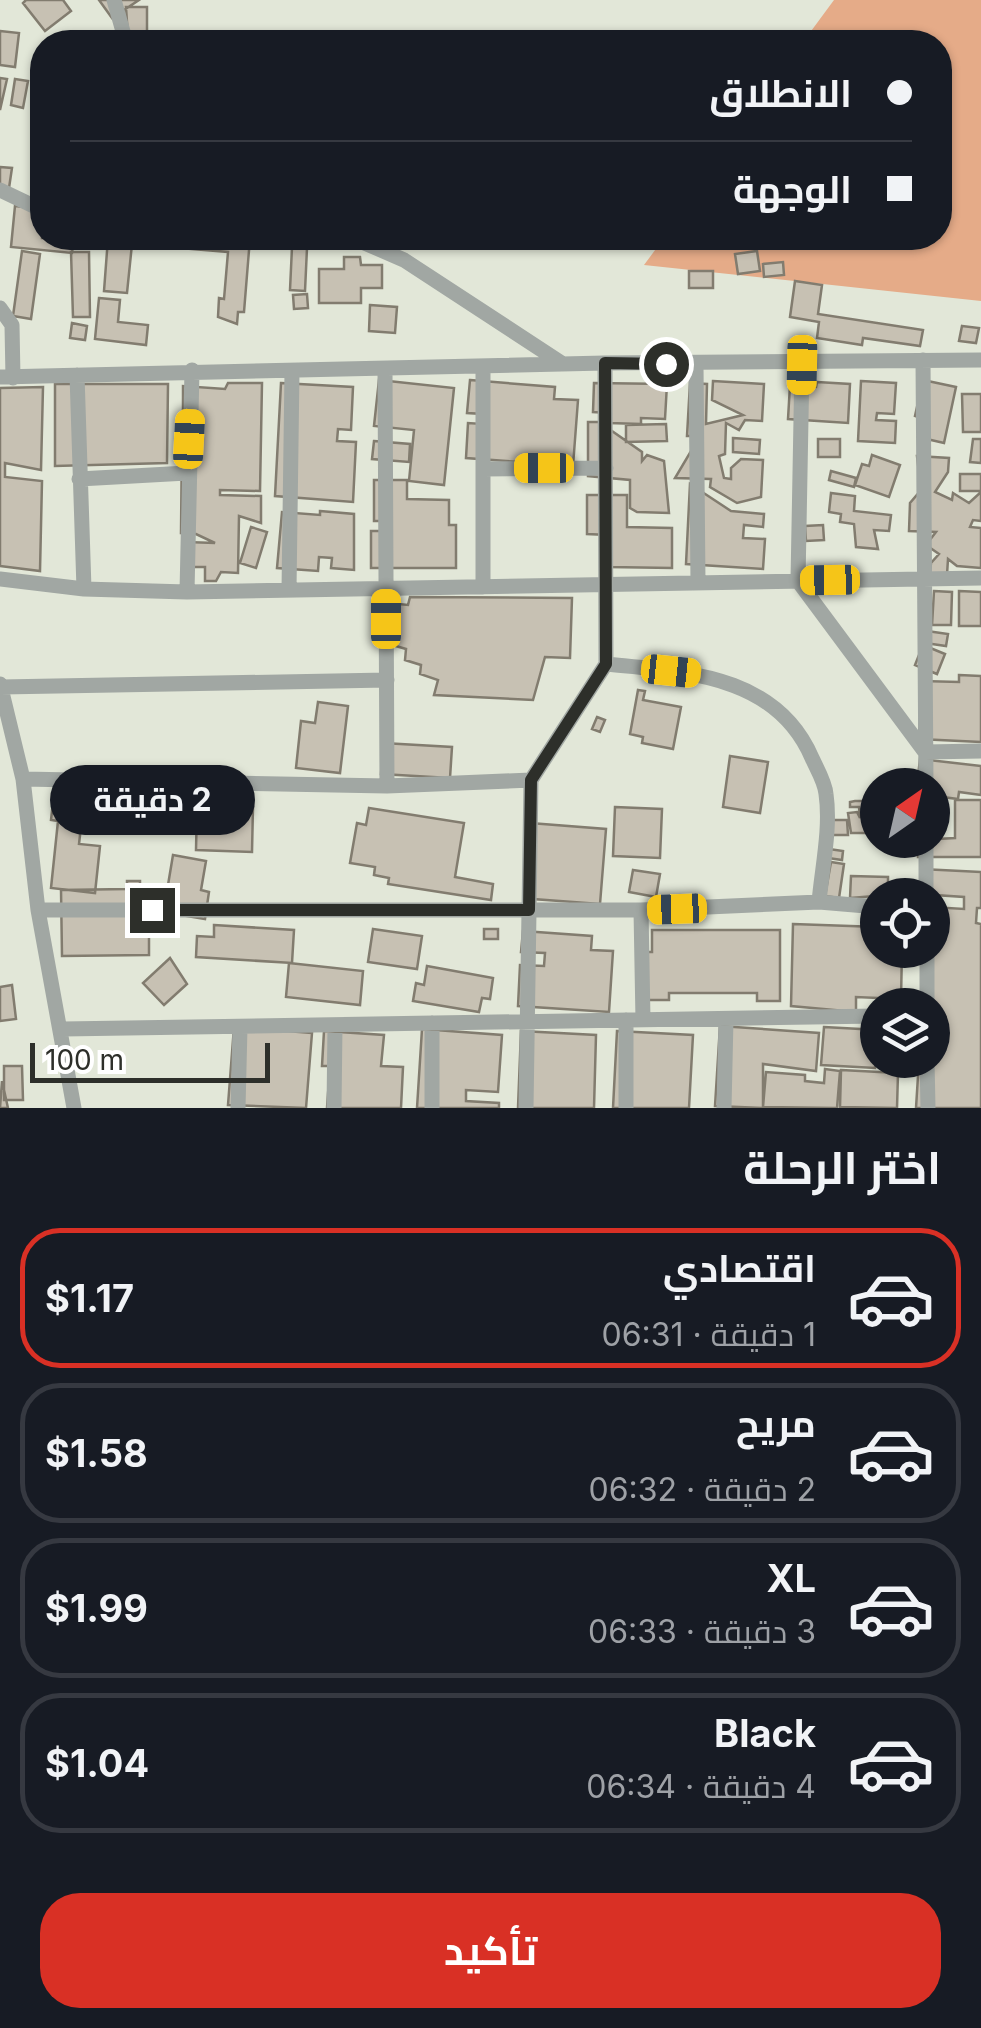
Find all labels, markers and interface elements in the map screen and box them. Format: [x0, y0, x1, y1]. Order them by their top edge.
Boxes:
text: الانطلاق [709, 70, 852, 116]
text: الوجهة [733, 166, 852, 212]
car [786, 335, 818, 395]
route start [644, 342, 689, 387]
car [172, 408, 206, 470]
car [514, 453, 574, 483]
car [800, 564, 860, 596]
car [371, 589, 401, 649]
car [640, 653, 702, 689]
callout: 2 دقيقة [49, 765, 254, 835]
north arrow [860, 768, 950, 858]
map controls [860, 768, 950, 1078]
text: 2 دقيقة [93, 780, 212, 819]
button: locate [860, 878, 950, 968]
route end [130, 888, 175, 933]
car [646, 893, 708, 925]
button: layers [860, 988, 950, 1078]
scale bar [30, 1038, 270, 1082]
text: 100 m [45, 1043, 124, 1077]
text: اختر الرحلة [743, 1140, 941, 1195]
text: اقتصادي [663, 1245, 816, 1291]
icon: car [846, 1253, 936, 1343]
text: $1.17 [45, 1275, 134, 1321]
text: 1 دقيقة · 06:31 [602, 1315, 816, 1354]
text: مريح [736, 1400, 816, 1446]
icon: car [846, 1408, 936, 1498]
text: $1.58 [45, 1430, 148, 1476]
text: 2 دقيقة · 06:32 [589, 1470, 816, 1509]
text: XL [766, 1555, 816, 1601]
icon: car [846, 1563, 936, 1653]
text: $1.99 [45, 1585, 148, 1631]
text: 3 دقيقة · 06:33 [588, 1612, 816, 1651]
text: Black [714, 1710, 816, 1756]
icon: car [846, 1718, 936, 1808]
text: $1.04 [45, 1740, 149, 1786]
text: 4 دقيقة · 06:34 [586, 1767, 816, 1806]
button: تأكيد [40, 1893, 941, 2008]

